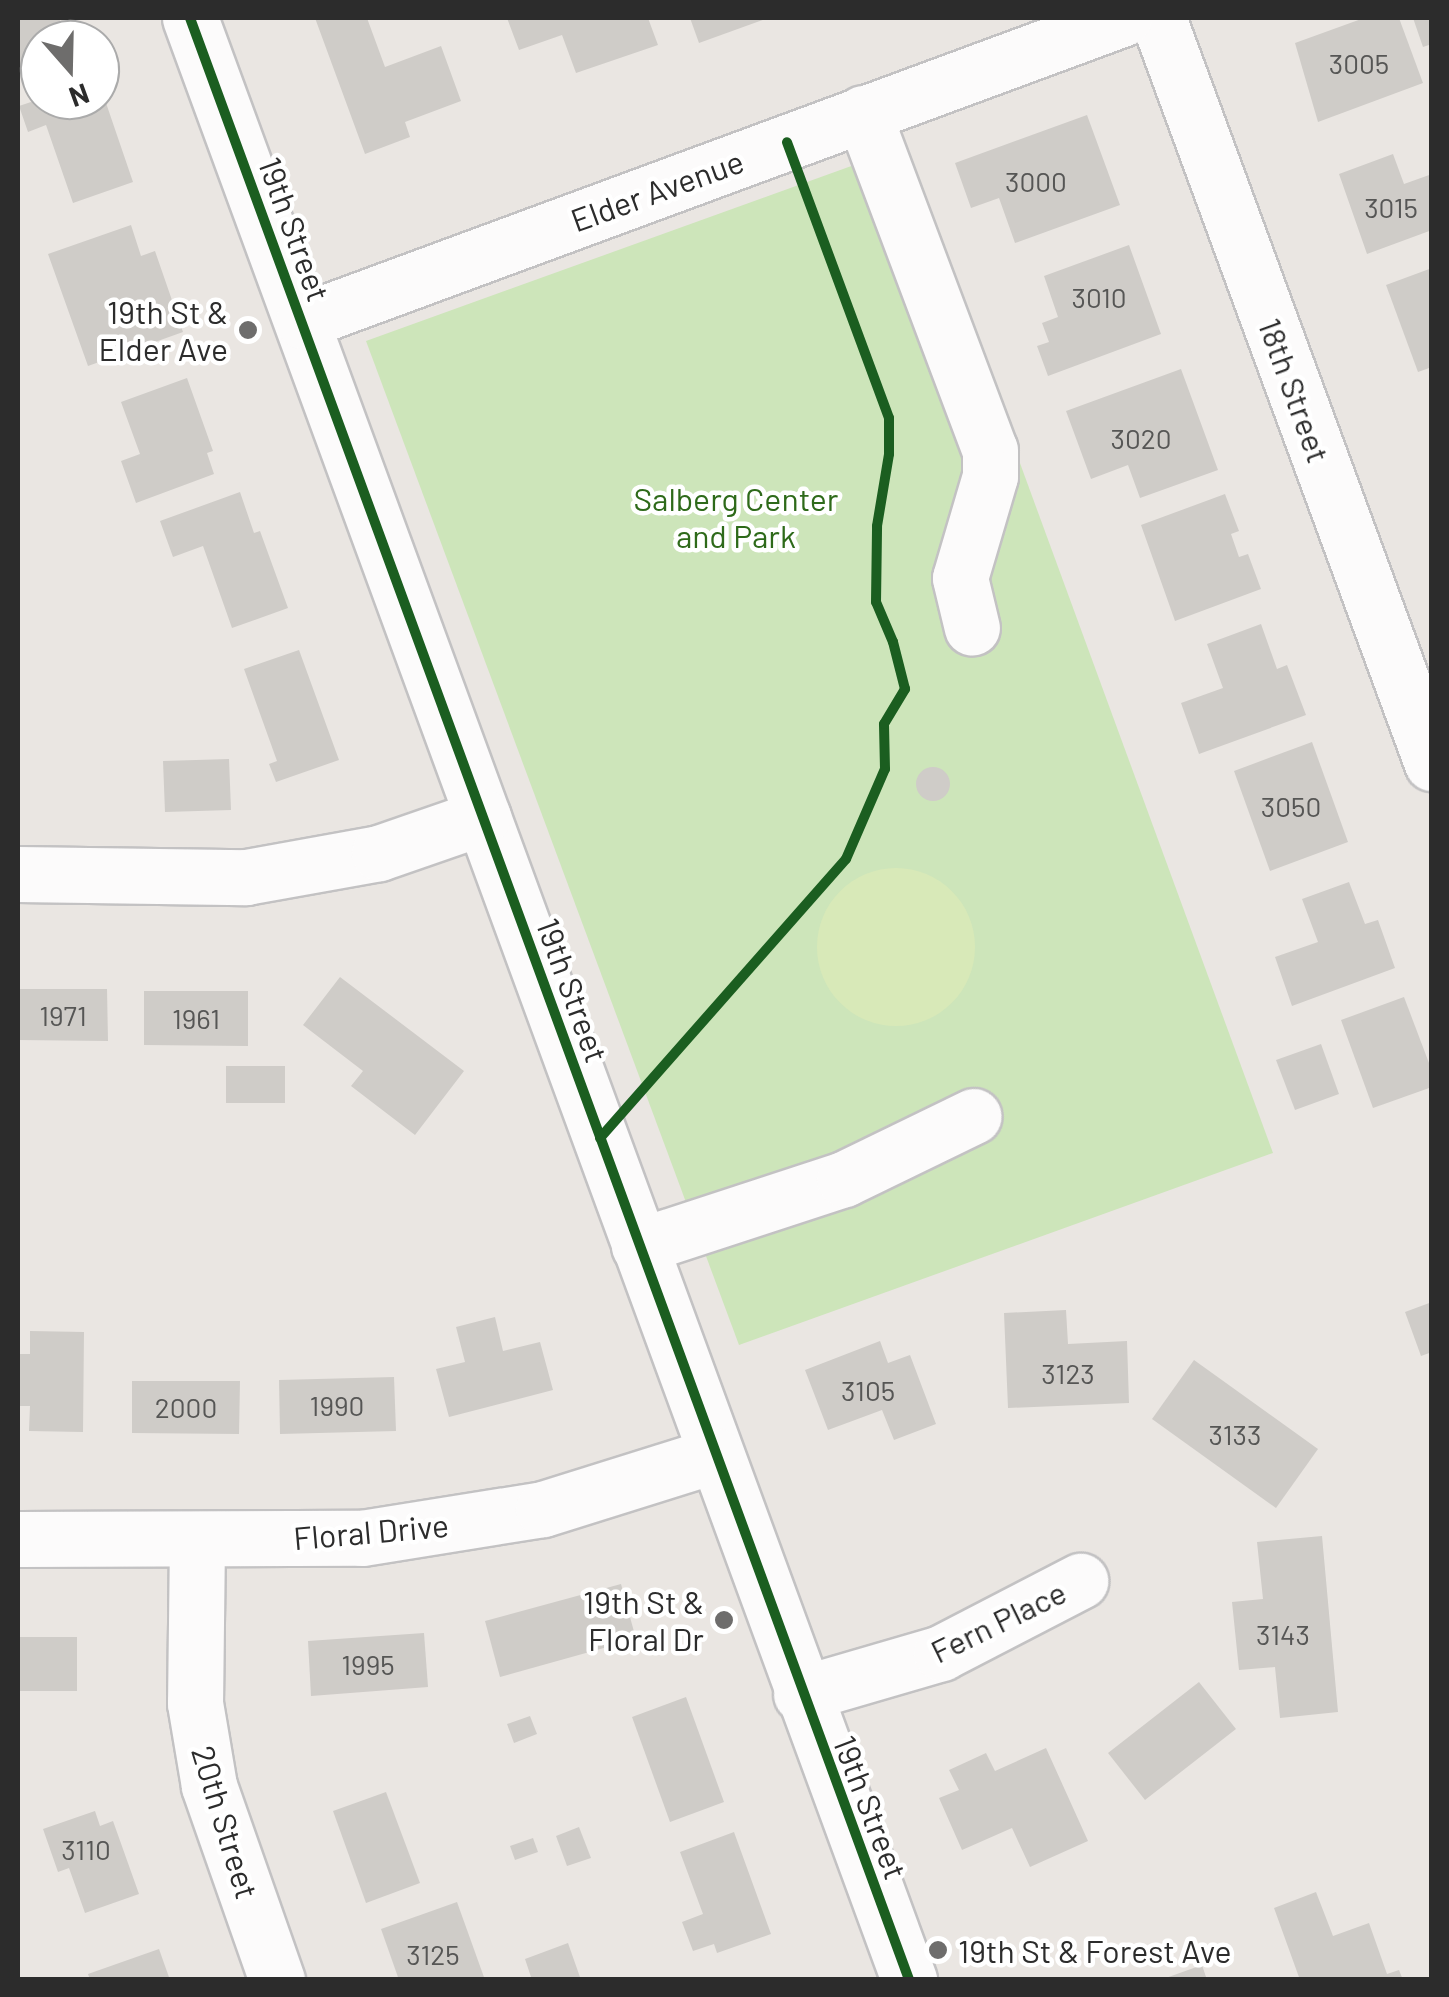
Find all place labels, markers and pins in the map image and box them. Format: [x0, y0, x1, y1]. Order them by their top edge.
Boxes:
place label: 19th St & Elder Ave [98, 293, 228, 368]
marker: 19th St & Elder Ave [237, 319, 259, 341]
place label: 19th St & Floral Dr [583, 1583, 704, 1658]
marker: 19th St & Floral Dr [713, 1609, 735, 1631]
place label: 19th St & Forest Ave [958, 1931, 1232, 1969]
marker: 19th St & Forest Ave [927, 1939, 949, 1961]

